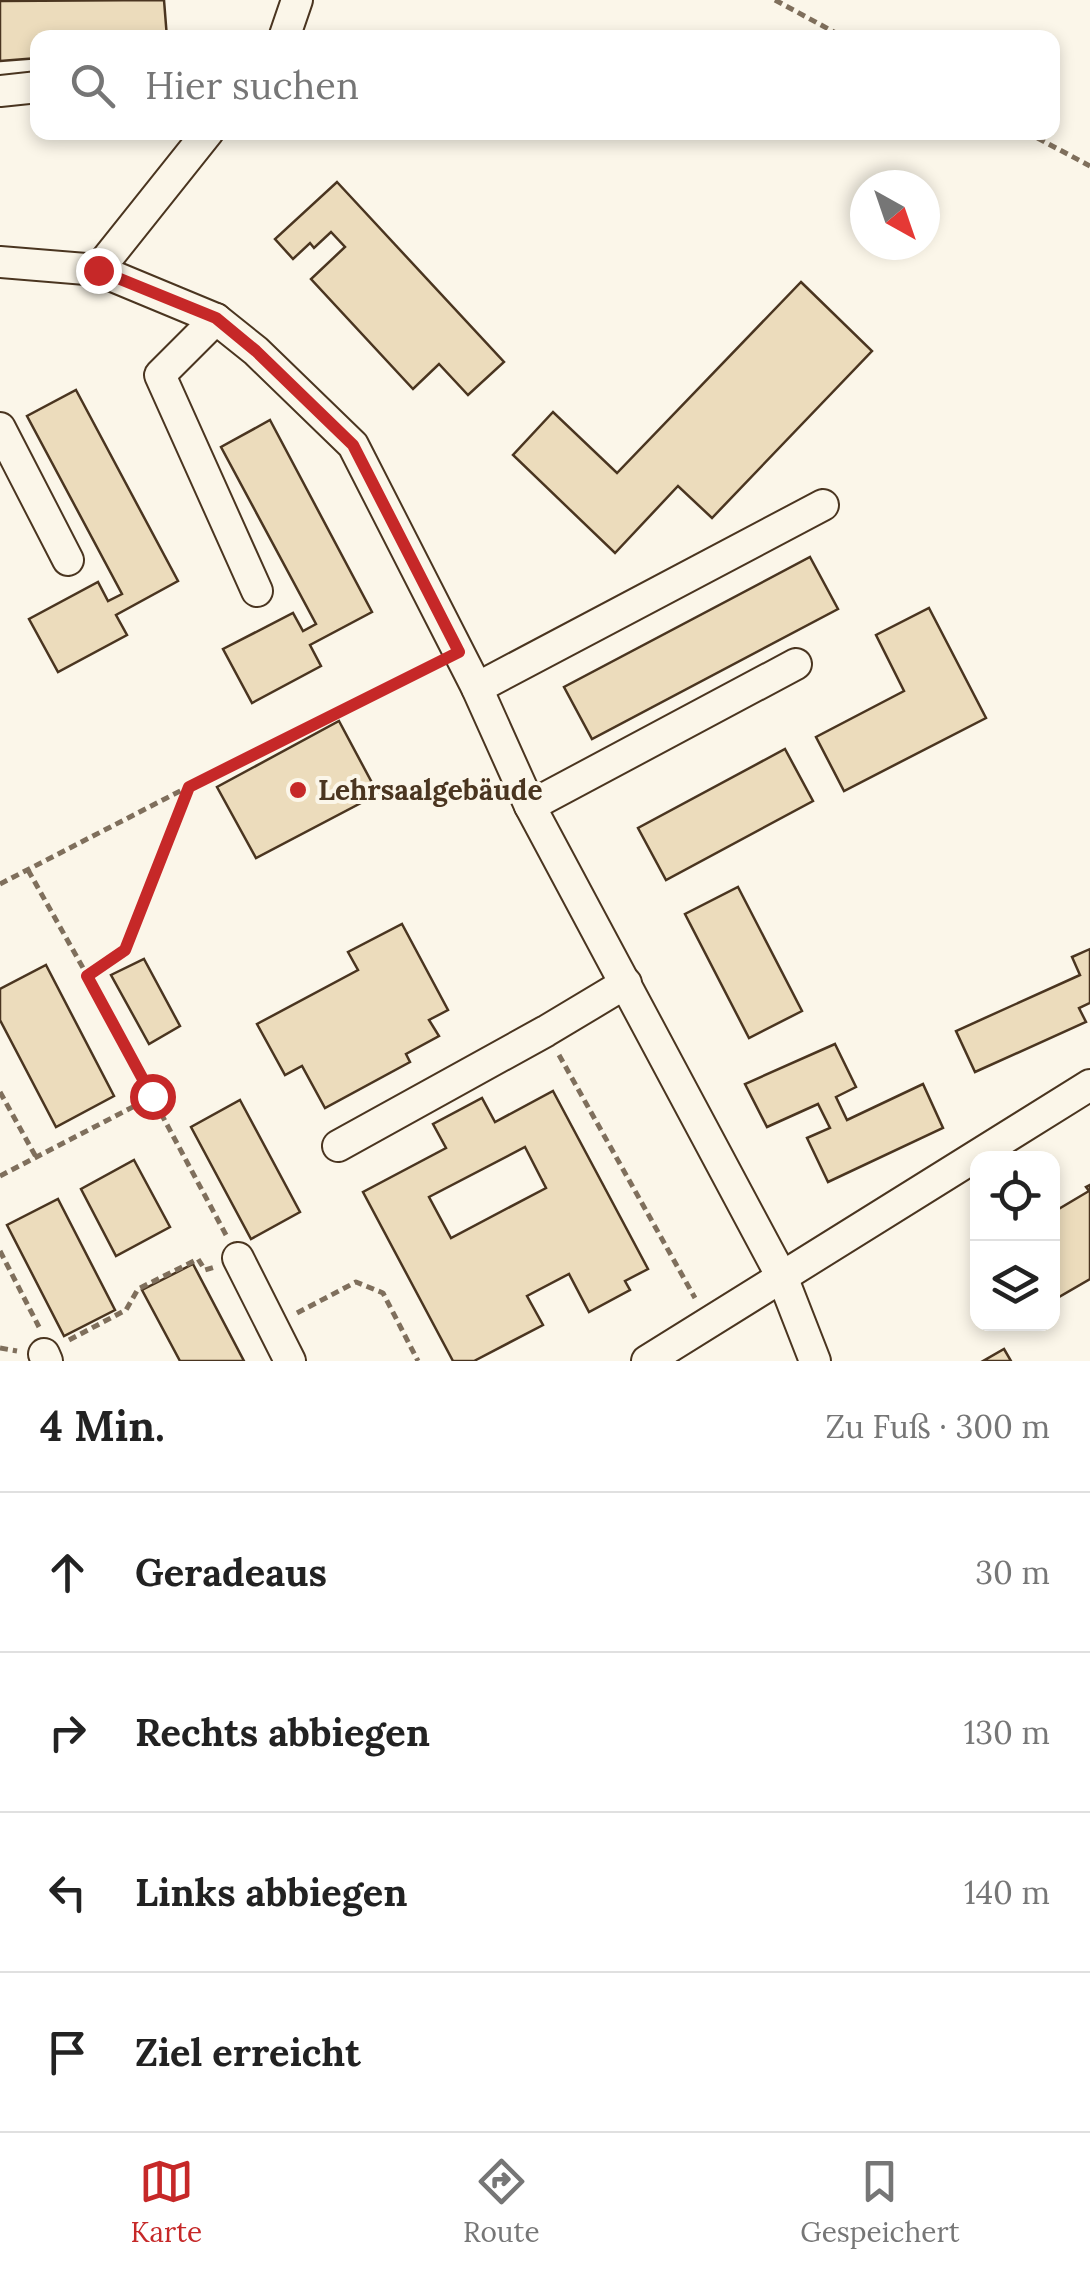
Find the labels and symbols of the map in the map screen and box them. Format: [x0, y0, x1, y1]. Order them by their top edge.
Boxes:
north arrow [850, 170, 940, 260]
route end [76, 248, 122, 294]
place label: Lehrsaalgebäude [318, 772, 543, 808]
marker: Lehrsaalgebäude [287, 779, 309, 801]
route start [130, 1074, 176, 1120]

